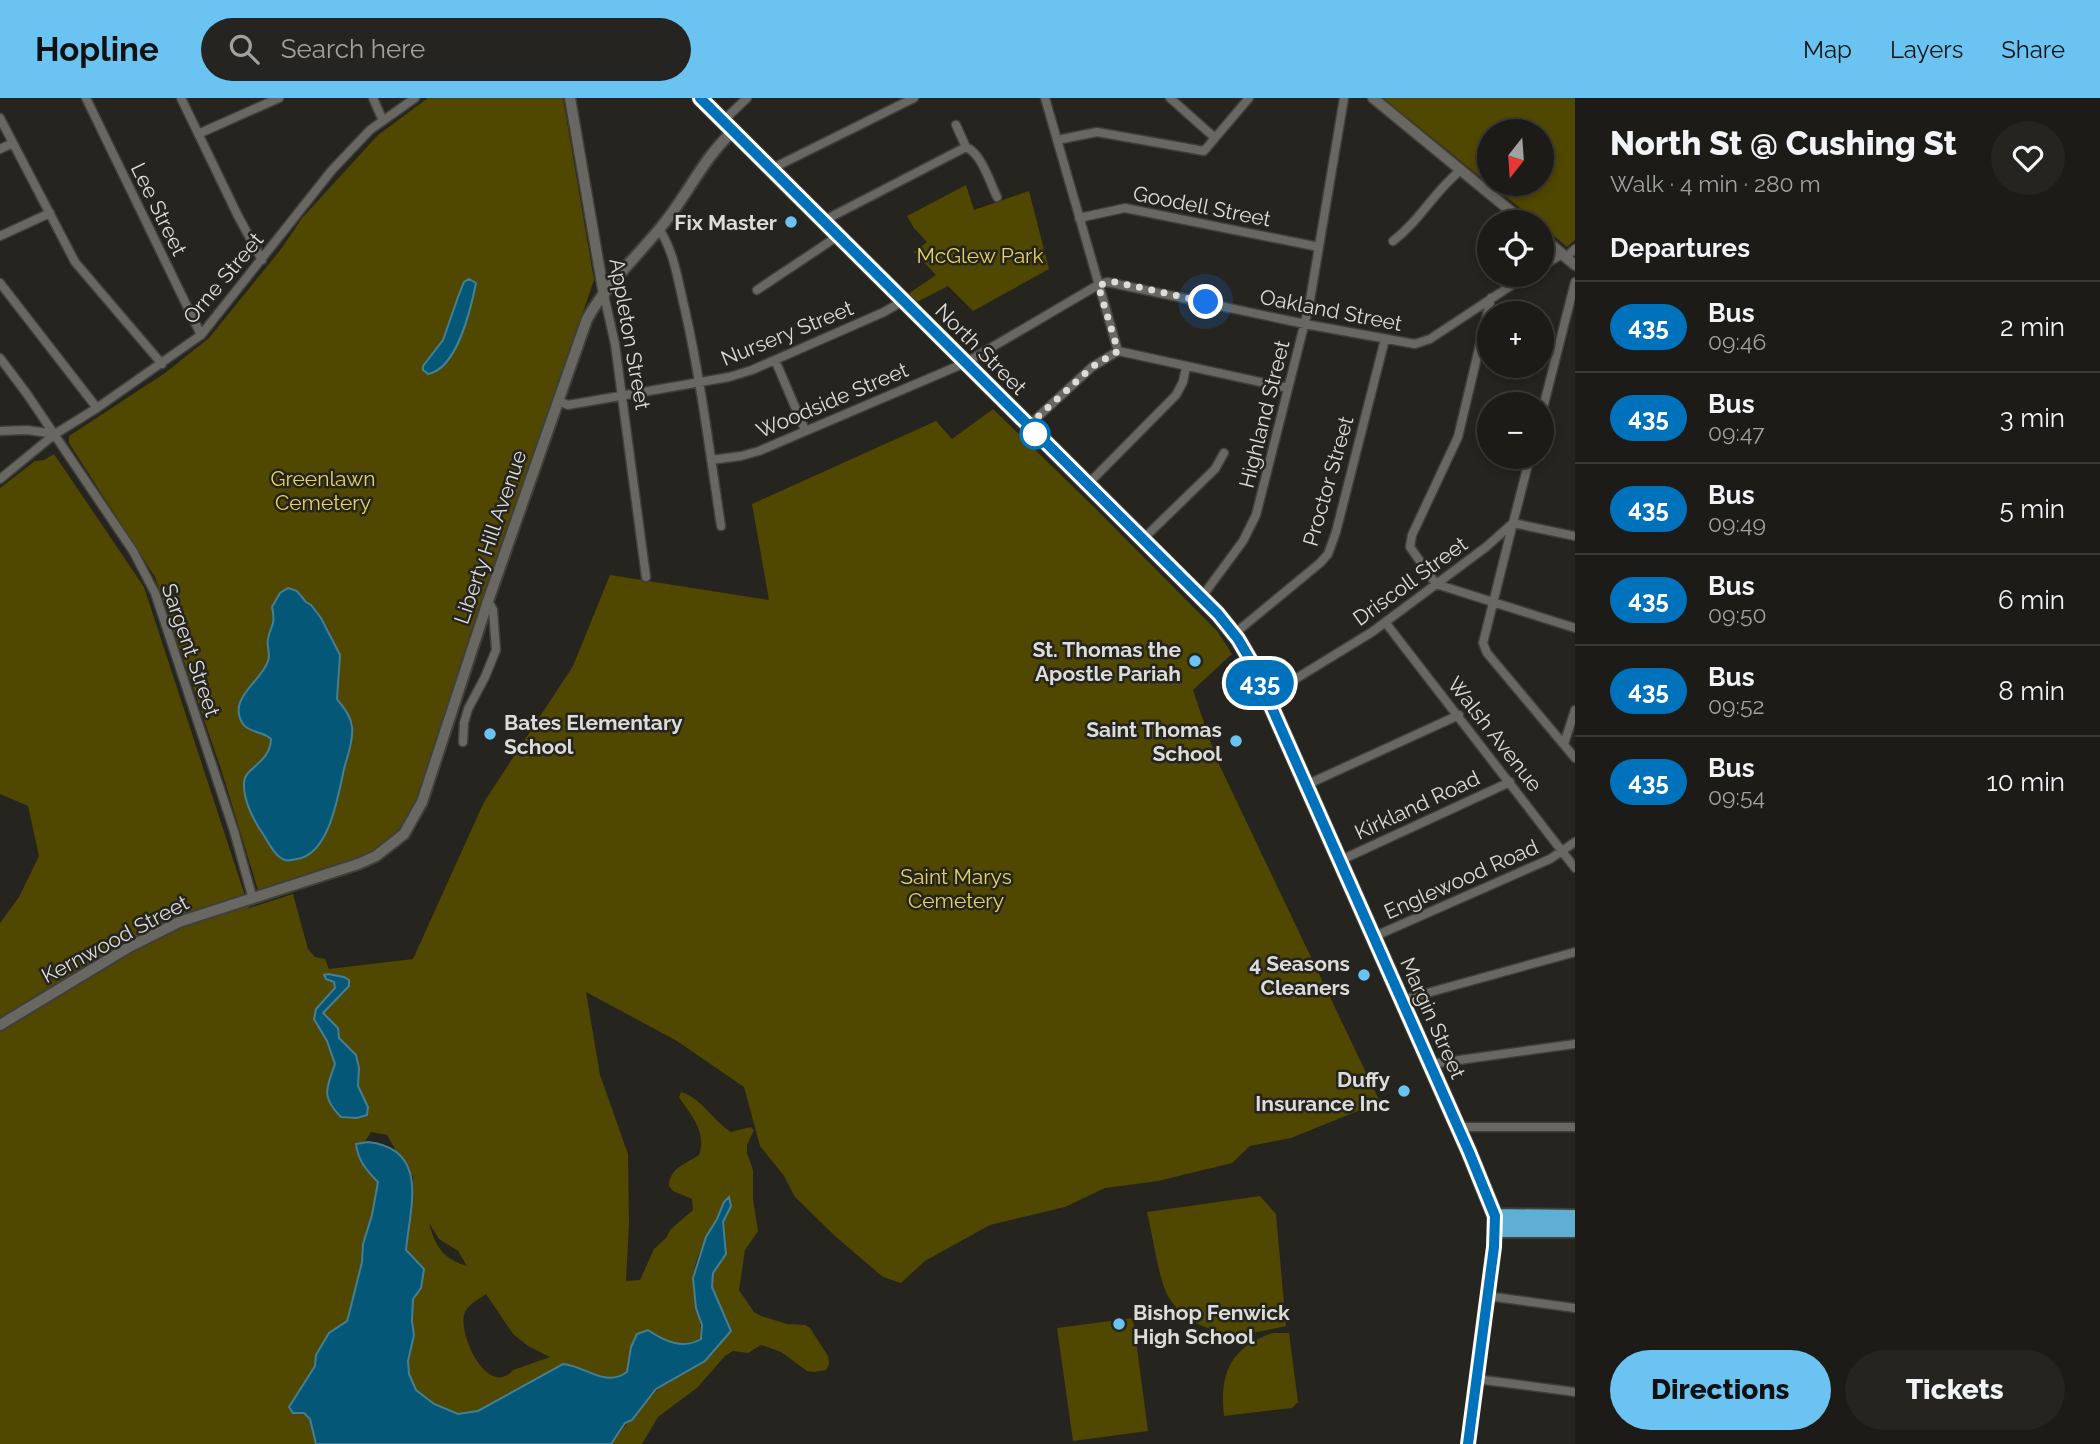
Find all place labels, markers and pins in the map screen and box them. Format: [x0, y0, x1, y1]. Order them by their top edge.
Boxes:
place label: Fix Master [674, 210, 777, 235]
marker: Fix Master [783, 214, 799, 230]
unlabelled marker [1020, 419, 1050, 449]
place label: St. Thomas the Apostle Pariah [1032, 637, 1181, 686]
marker: St. Thomas the Apostle Pariah [1187, 653, 1203, 669]
place label: Bates Elementary School [504, 710, 683, 759]
place label: Saint Thomas School [1086, 717, 1222, 766]
marker: Bates Elementary School [482, 726, 498, 742]
marker: Saint Thomas School [1228, 733, 1244, 749]
place label: 4 Seasons Cleaners [1249, 951, 1350, 1000]
marker: 4 Seasons Cleaners [1356, 967, 1372, 983]
place label: Duffy Insurance Inc [1255, 1067, 1390, 1116]
marker: Duffy Insurance Inc [1396, 1083, 1412, 1099]
place label: Bishop Fenwick High School [1133, 1300, 1290, 1349]
marker: Bishop Fenwick High School [1111, 1316, 1127, 1332]

